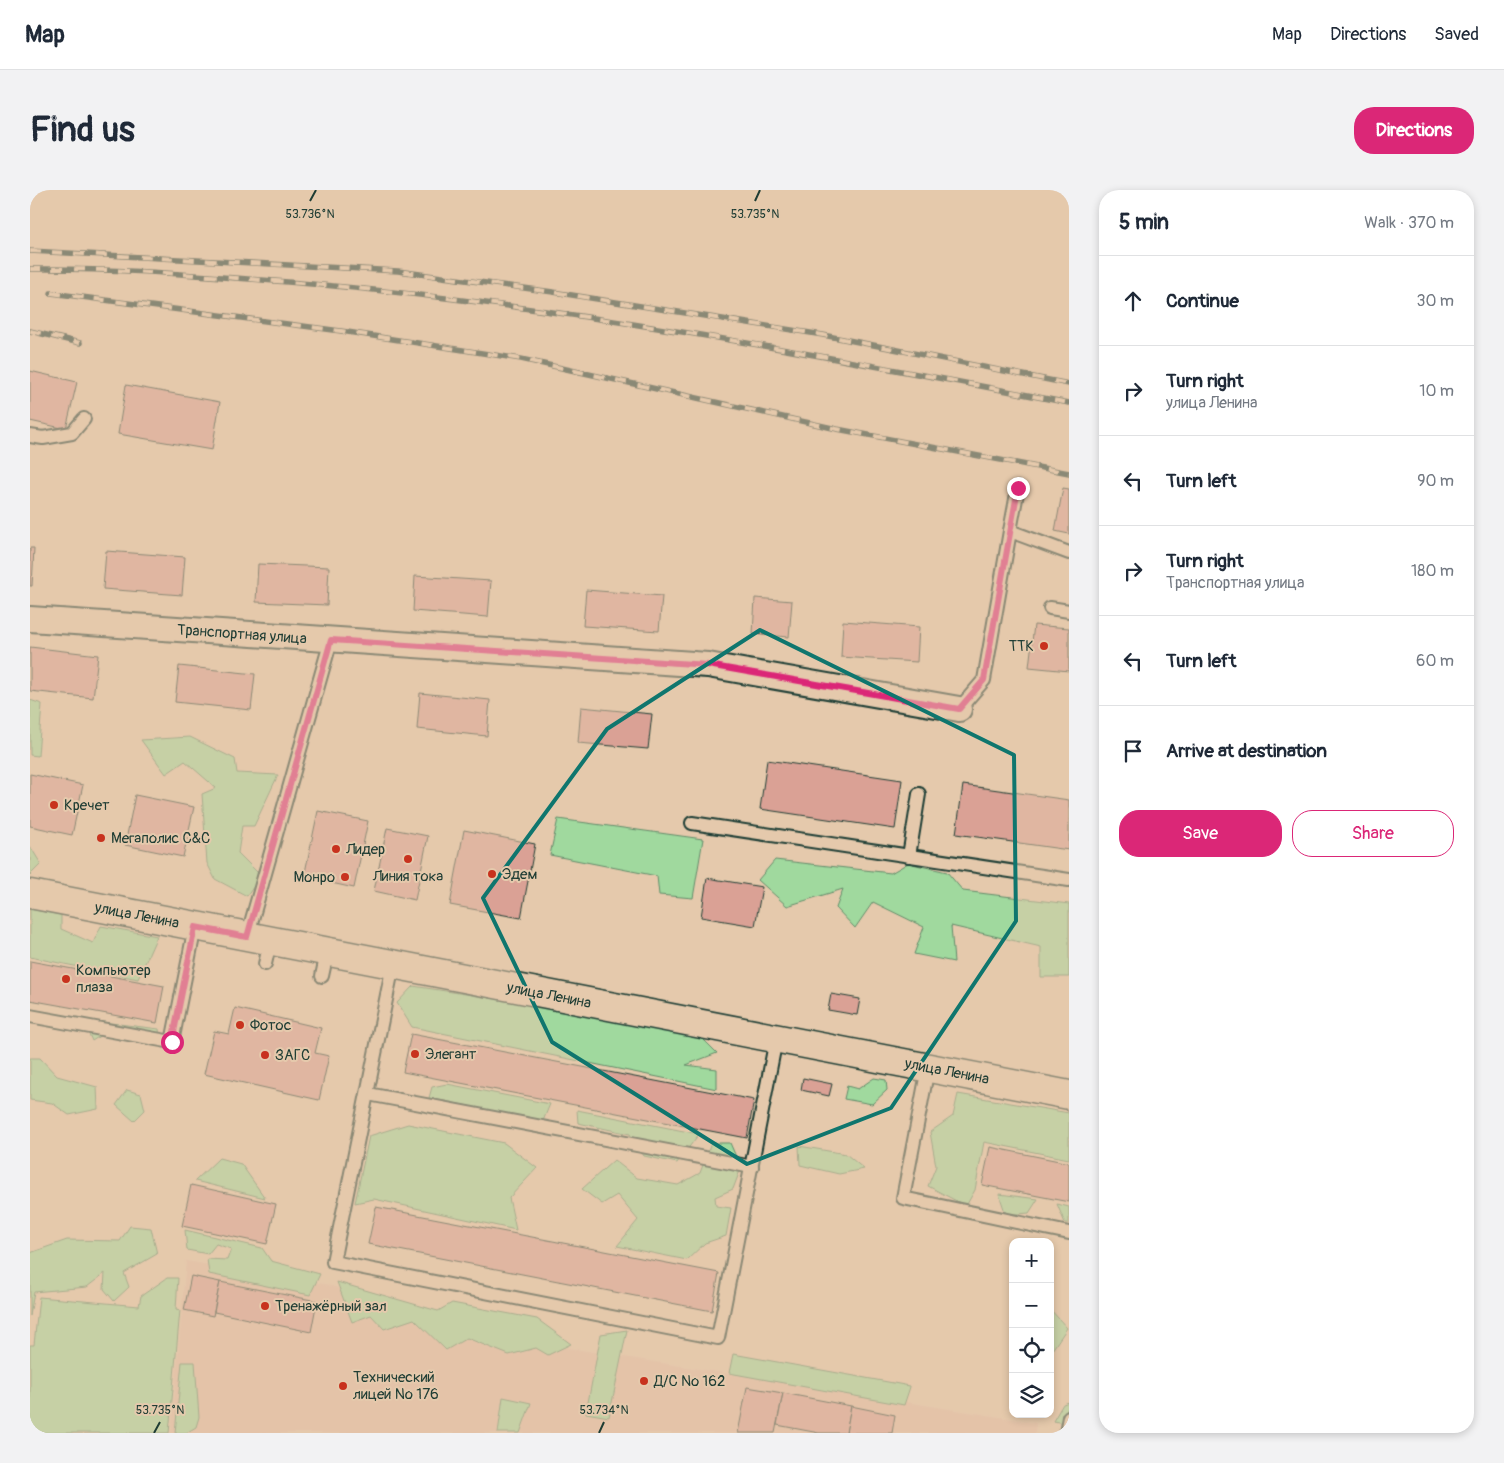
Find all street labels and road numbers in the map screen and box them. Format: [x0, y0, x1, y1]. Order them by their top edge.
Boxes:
street label: Транспортная улица [177, 620, 307, 649]
street label: улица Ленина [92, 898, 181, 933]
street label: улица Ленина [504, 978, 593, 1013]
street label: улица Ленина [902, 1054, 991, 1089]

